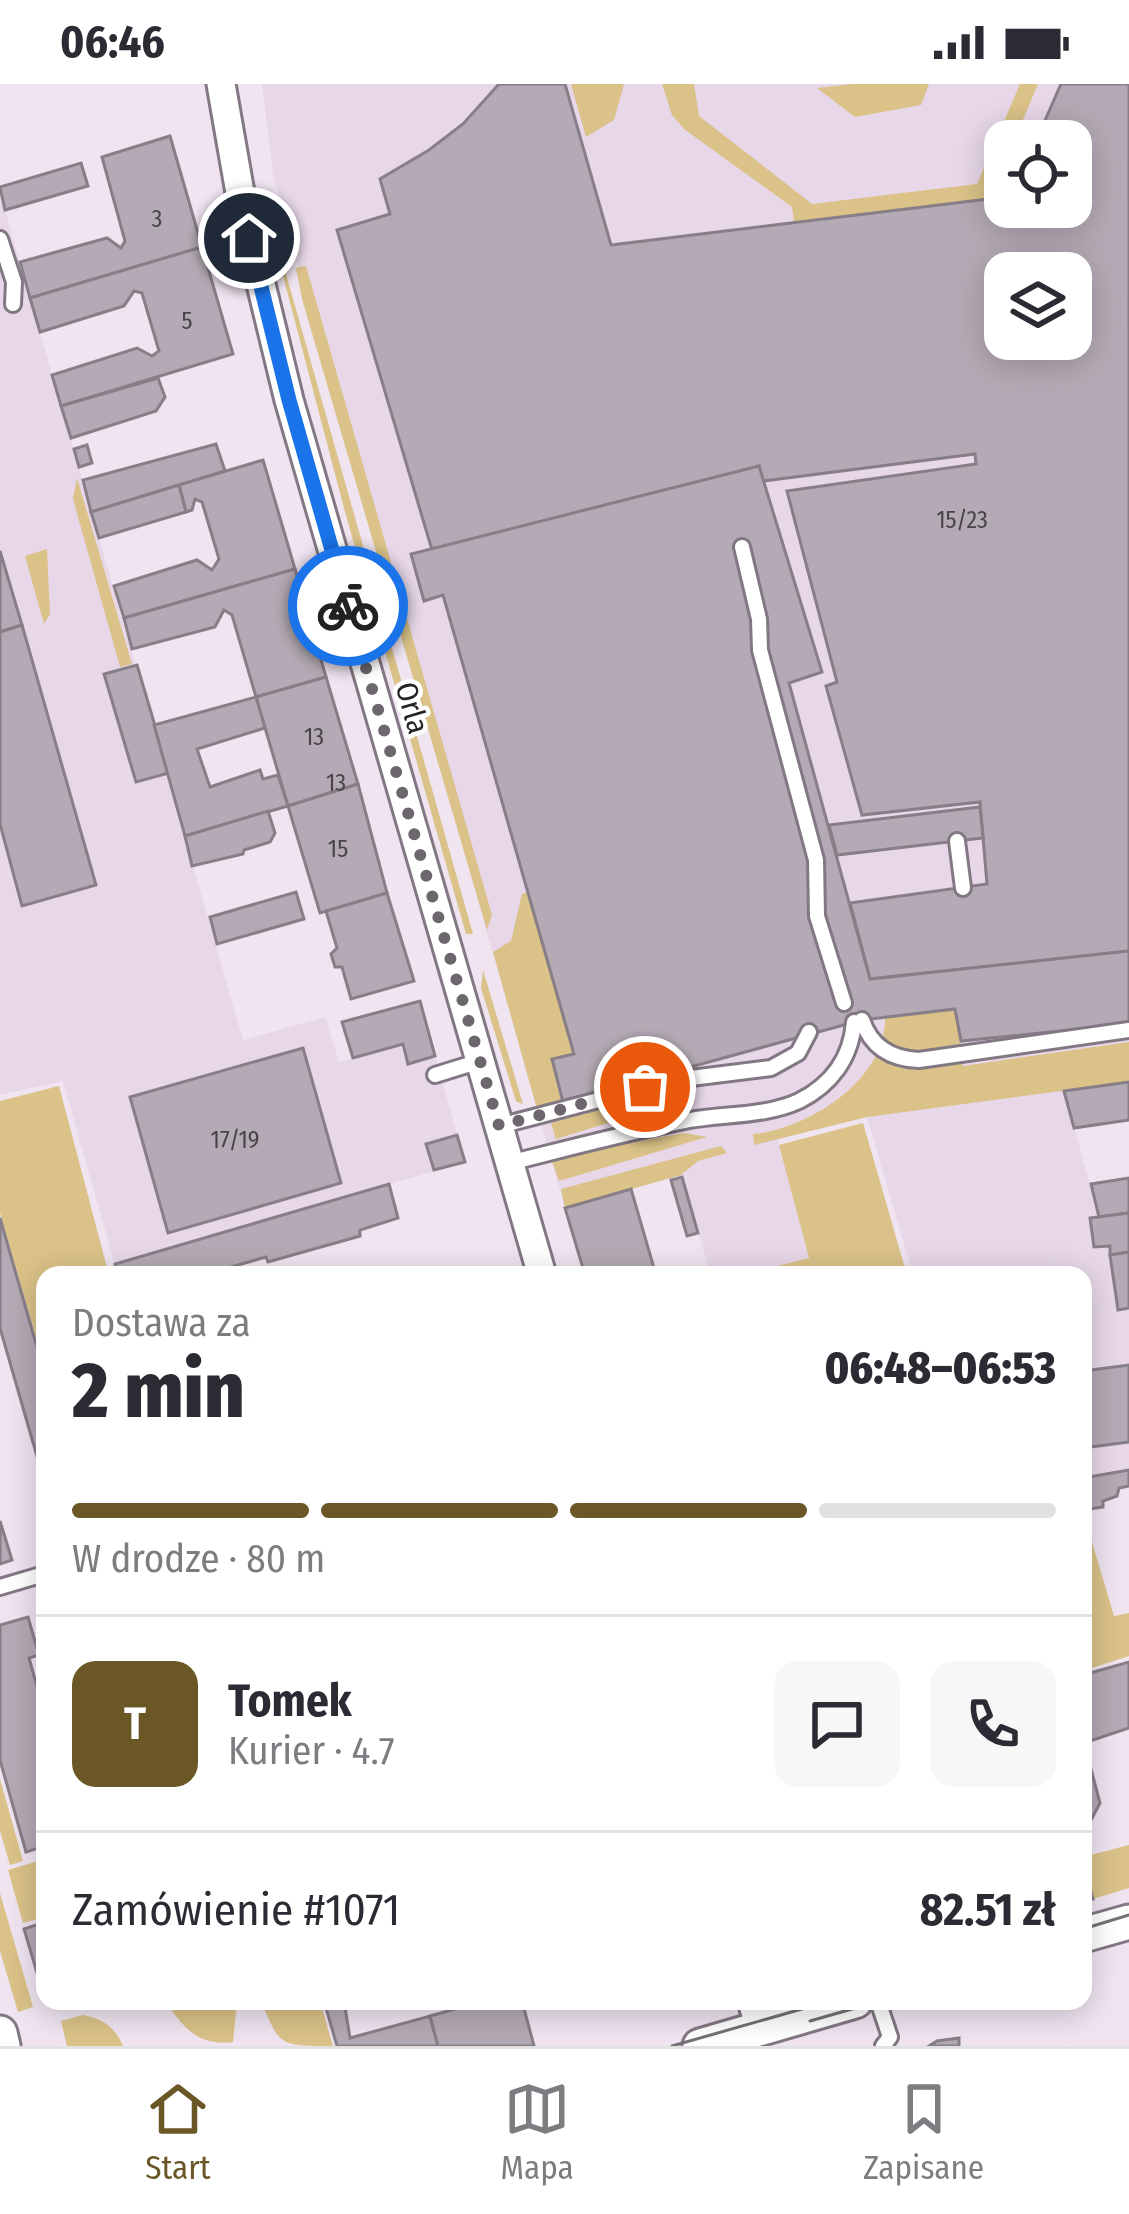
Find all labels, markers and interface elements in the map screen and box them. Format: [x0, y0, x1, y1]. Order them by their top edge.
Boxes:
text: 06:46 [60, 15, 165, 69]
map controls [984, 120, 1092, 360]
button: locate [984, 120, 1092, 228]
pin [198, 187, 300, 289]
house number: 3 [152, 205, 162, 233]
icon: home [216, 205, 282, 271]
button: layers [984, 252, 1092, 360]
house number: 5 [181, 307, 193, 335]
house number: 15/23 [936, 506, 988, 534]
courier [288, 546, 408, 666]
icon: bike [315, 573, 381, 639]
street label: Orla [388, 678, 436, 738]
house number: 13 [304, 723, 324, 751]
house number: 13 [326, 769, 346, 797]
house number: 15 [328, 835, 348, 863]
pin [594, 1036, 696, 1138]
icon: bag [612, 1054, 678, 1120]
house number: 17/19 [211, 1126, 259, 1154]
text: Dostawa za [72, 1300, 251, 1346]
text: 06:48–06:53 [824, 1341, 1056, 1395]
text: 2 min [72, 1344, 245, 1438]
text: W drodze · 80 m [72, 1536, 325, 1582]
button: chat [774, 1661, 900, 1787]
button: phone [930, 1661, 1056, 1787]
text: Tomek [228, 1674, 352, 1728]
text: T [124, 1697, 146, 1751]
text: Kurier · 4.7 [228, 1728, 395, 1774]
text: Zamówienie #1071 [72, 1883, 400, 1937]
text: 82.51 zł [920, 1883, 1056, 1937]
tab: Start [145, 2076, 211, 2188]
tab: Mapa [501, 2076, 574, 2188]
tab: Zapisane [863, 2076, 984, 2188]

